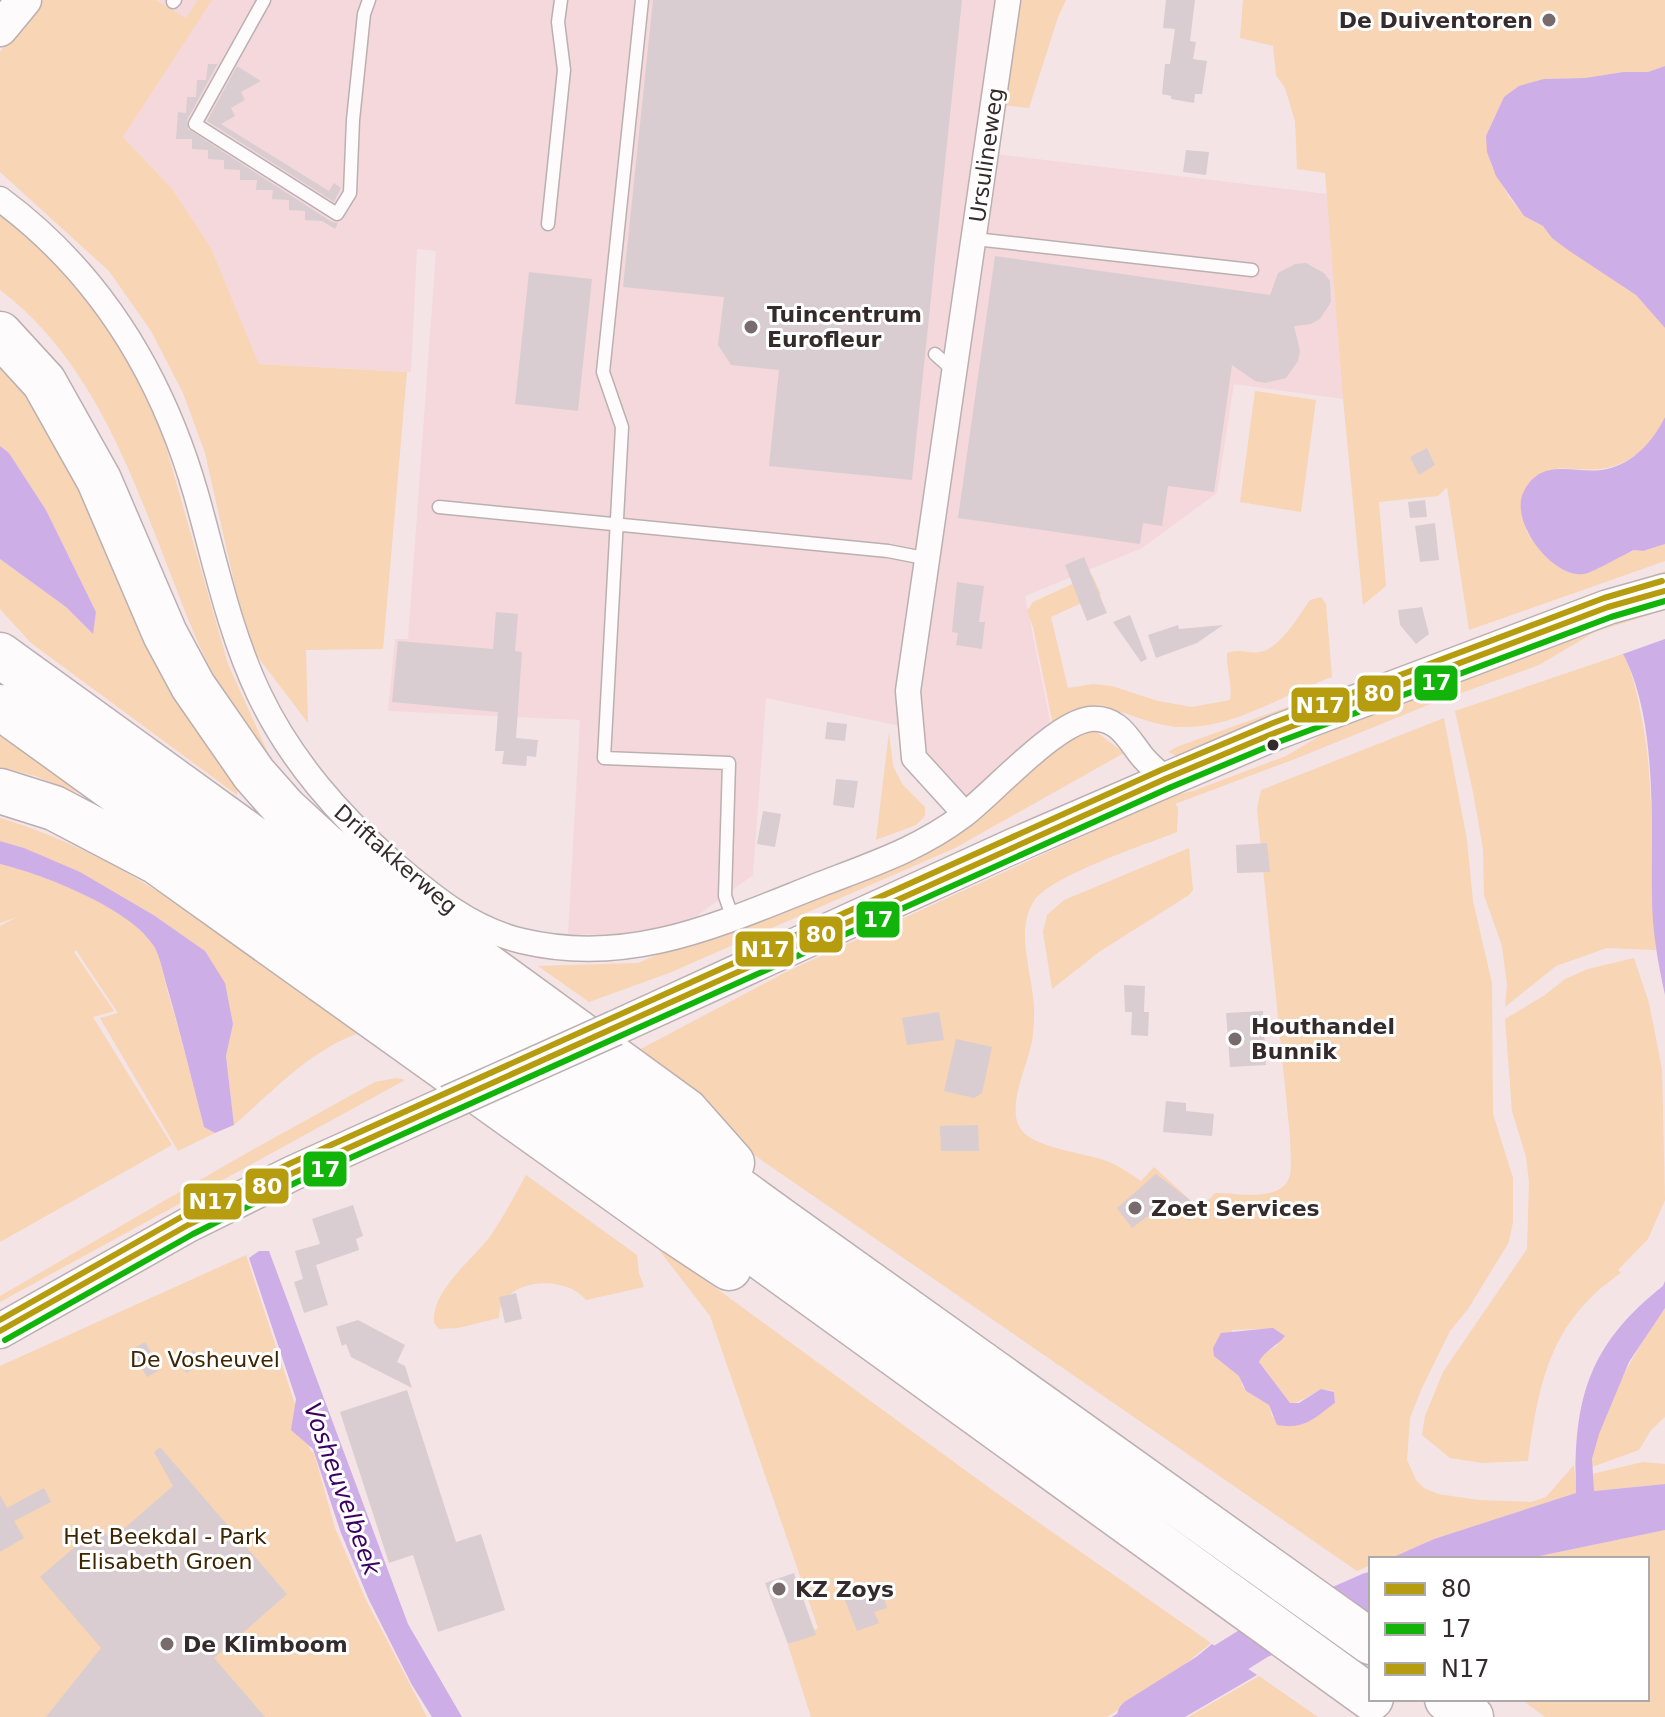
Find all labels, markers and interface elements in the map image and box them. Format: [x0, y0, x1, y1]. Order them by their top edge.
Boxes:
place label: De Duiventoren [1339, 8, 1533, 33]
marker: De Duiventoren [1540, 11, 1558, 29]
street label: Ursulineweg [965, 86, 1008, 224]
place label: Tuincentrum Eurofleur [767, 302, 922, 352]
marker: Tuincentrum Eurofleur [742, 318, 760, 336]
line badge: 17 [1413, 664, 1459, 702]
text: 17 [1421, 670, 1451, 695]
line badge: 80 [1356, 674, 1402, 713]
text: 80 [1364, 681, 1394, 706]
line badge: N17 [1290, 686, 1351, 724]
text: N17 [1295, 693, 1345, 718]
unlabelled marker [1265, 737, 1281, 753]
street label: Driftakkerweg [329, 799, 462, 919]
line badge: 17 [855, 900, 901, 939]
text: 17 [863, 907, 893, 932]
line badge: 80 [798, 915, 844, 954]
text: 80 [806, 922, 836, 947]
line badge: N17 [734, 930, 795, 968]
text: N17 [740, 937, 790, 962]
place label: Houthandel Bunnik [1251, 1014, 1395, 1064]
marker: Houthandel Bunnik [1226, 1030, 1244, 1048]
line badge: 17 [302, 1150, 348, 1188]
text: 17 [310, 1157, 340, 1182]
line badge: 80 [244, 1167, 290, 1205]
text: 80 [252, 1174, 282, 1199]
line badge: N17 [182, 1182, 243, 1221]
text: N17 [188, 1189, 238, 1214]
place label: Zoet Services [1151, 1196, 1320, 1221]
marker: Zoet Services [1126, 1199, 1144, 1217]
park label: De Vosheuvel [130, 1347, 280, 1372]
water label: Vosheuvelbeek [298, 1399, 387, 1580]
park label: Het Beekdal - Park Elisabeth Groen [63, 1524, 267, 1574]
legend [1369, 1557, 1649, 1701]
text: 80 [1441, 1575, 1472, 1603]
place label: KZ Zoys [795, 1577, 894, 1602]
marker: KZ Zoys [770, 1580, 788, 1598]
text: 17 [1441, 1615, 1472, 1643]
place label: De Klimboom [183, 1632, 348, 1657]
marker: De Klimboom [158, 1635, 176, 1653]
text: N17 [1441, 1655, 1490, 1683]

